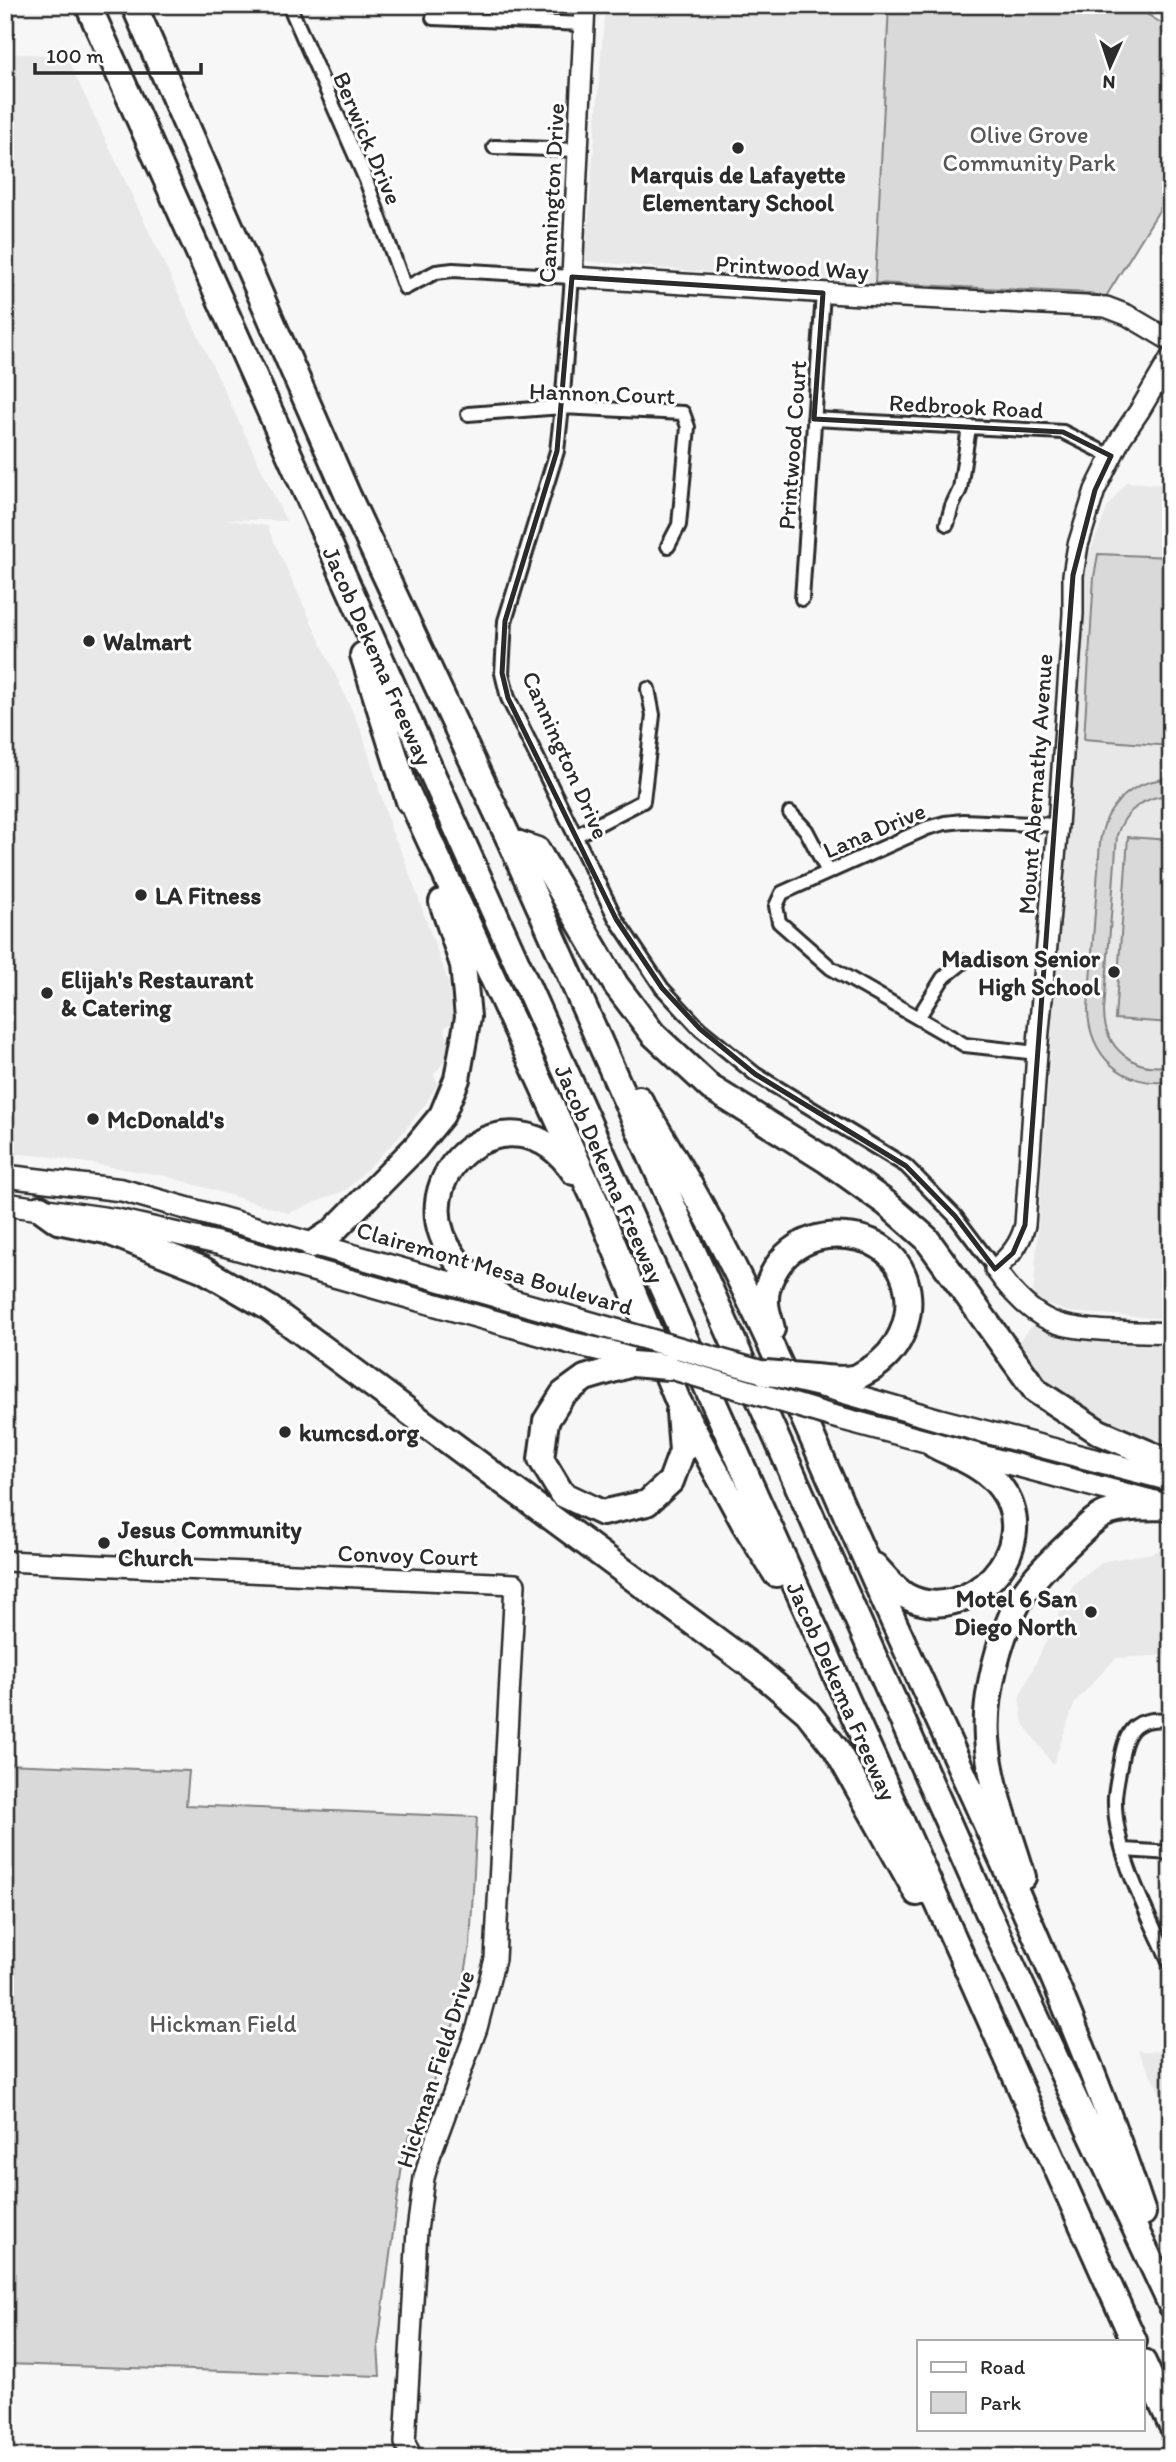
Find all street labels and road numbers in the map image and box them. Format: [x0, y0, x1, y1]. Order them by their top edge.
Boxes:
street label: Berwick Drive [327, 67, 409, 209]
street label: Cannington Drive [532, 102, 570, 284]
street label: Printwood Way [715, 248, 870, 286]
street label: Printwood Court [772, 359, 812, 531]
street label: Hannon Court [528, 376, 676, 410]
street label: Redbrook Road [888, 387, 1044, 425]
street label: Jacob Dekema Freeway [317, 542, 439, 770]
street label: Mount Abernathy Avenue [1011, 653, 1059, 915]
street label: Cannington Drive [516, 667, 616, 843]
street label: Lana Drive [818, 795, 930, 865]
street label: Jacob Dekema Freeway [549, 1060, 671, 1288]
street label: Clairemont Mesa Boulevard [353, 1215, 637, 1321]
street label: Convoy Court [337, 1538, 479, 1572]
street label: Jacob Dekema Freeway [781, 1577, 903, 1805]
street label: Hickman Field Drive [389, 1967, 481, 2171]

